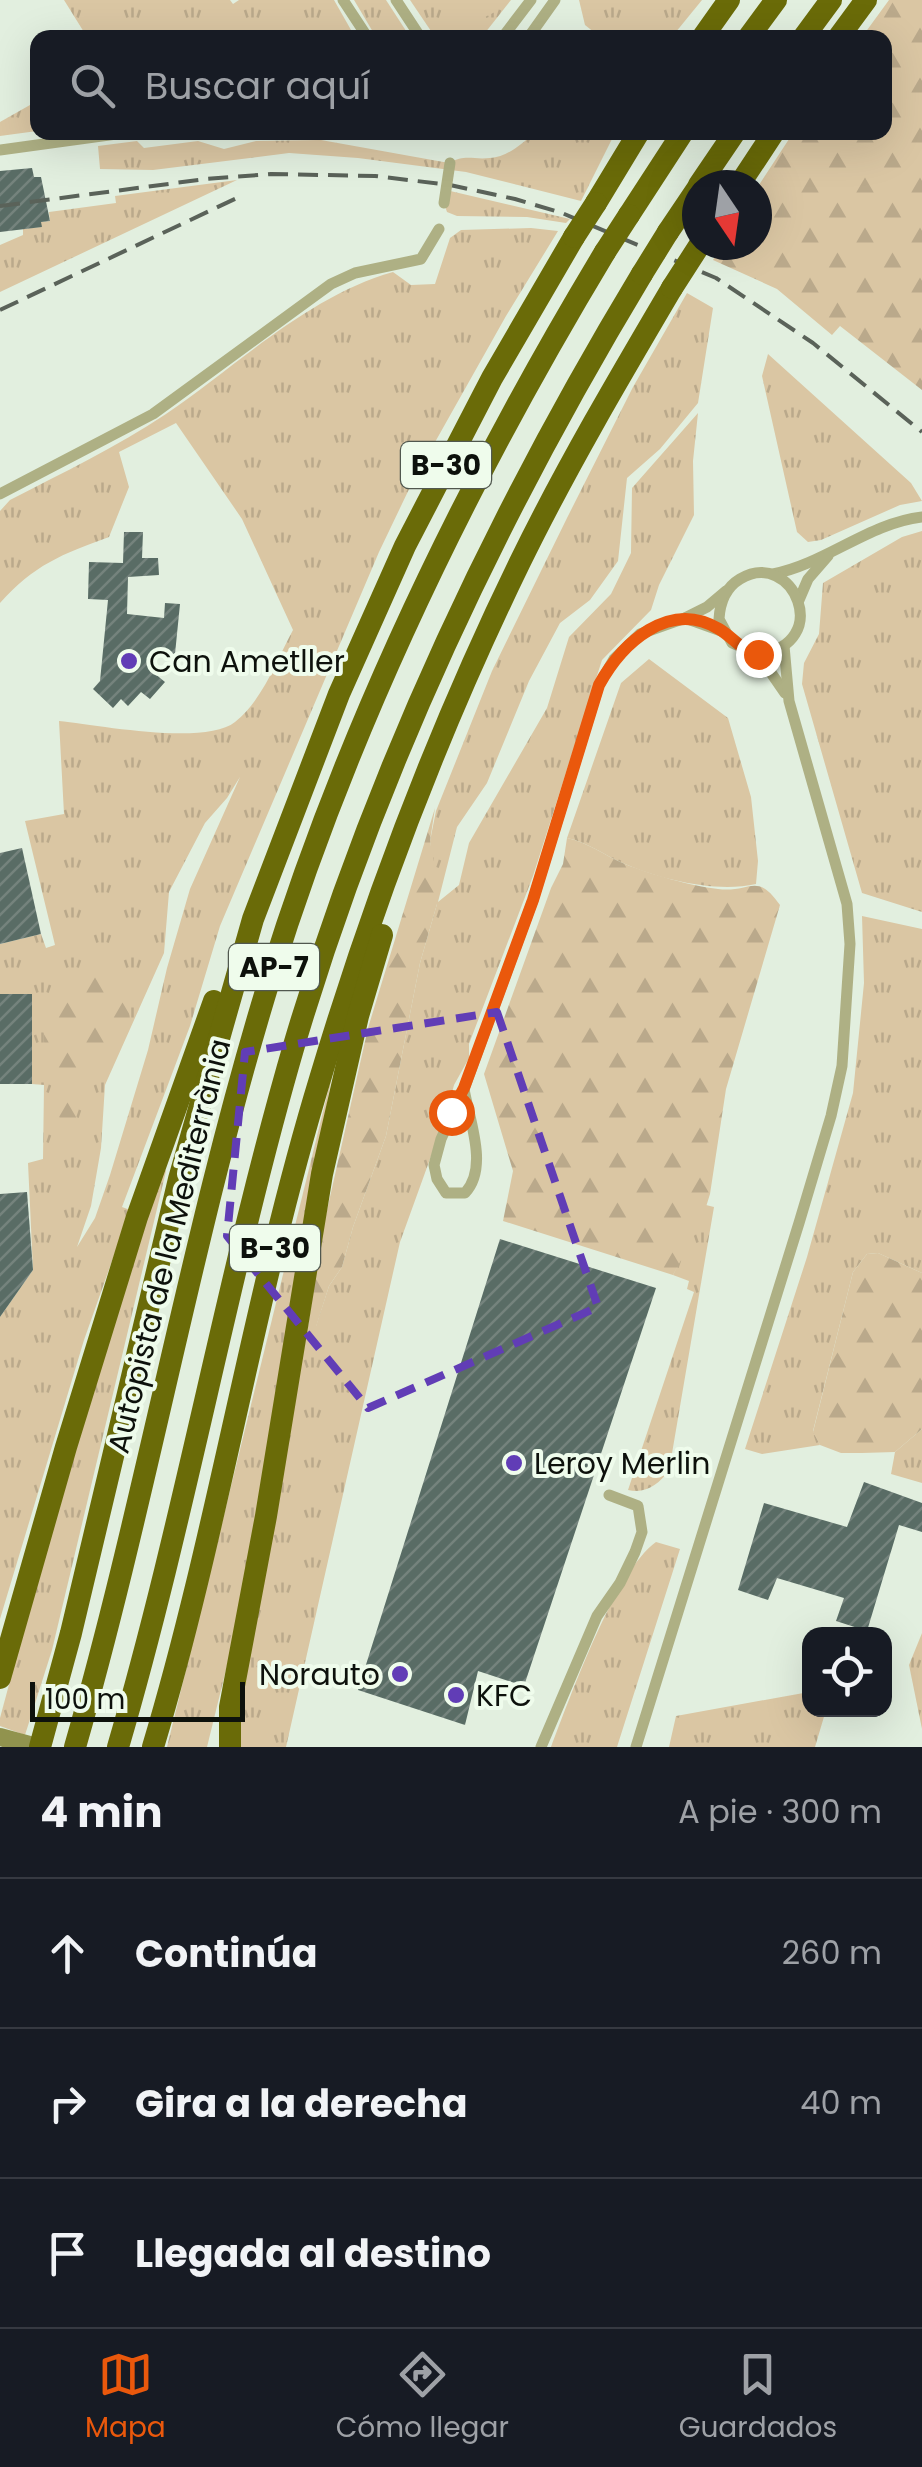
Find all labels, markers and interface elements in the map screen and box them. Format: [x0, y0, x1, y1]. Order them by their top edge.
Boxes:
search box [30, 30, 892, 140]
icon: search [65, 58, 120, 113]
text: Buscar aquí [145, 59, 371, 112]
north arrow [682, 170, 772, 260]
road number: B-30 [401, 442, 491, 488]
route end [736, 632, 782, 678]
place label: Can Ametller [149, 640, 345, 683]
marker: Can Ametller [118, 650, 140, 672]
road number: AP-7 [229, 944, 319, 990]
street label: Autopista de la Mediterrània [97, 1034, 241, 1458]
route start [429, 1090, 475, 1136]
road number: B-30 [230, 1225, 320, 1271]
place label: Leroy Merlin [534, 1442, 710, 1485]
marker: Leroy Merlin [503, 1452, 525, 1474]
map controls [802, 1627, 892, 1717]
button: locate [802, 1627, 892, 1717]
place label: Norauto [259, 1653, 380, 1696]
marker: Norauto [389, 1663, 411, 1685]
place label: KFC [476, 1674, 532, 1717]
scale bar [30, 1677, 245, 1722]
text: 100 m [45, 1680, 125, 1719]
marker: KFC [445, 1684, 467, 1706]
text: 4 min [40, 1783, 163, 1842]
text: A pie · 300 m [678, 1789, 882, 1834]
icon: ahead [40, 1926, 95, 1981]
text: Continúa [135, 1927, 317, 1980]
text: 260 m [782, 1930, 882, 1975]
icon: right [40, 2076, 95, 2131]
text: Gira a la derecha [135, 2077, 468, 2130]
text: 40 m [800, 2080, 882, 2125]
icon: arrive [40, 2226, 95, 2281]
text: Llegada al destino [135, 2227, 491, 2280]
tab: Mapa [85, 2347, 166, 2449]
tab: Cómo llegar [336, 2347, 509, 2449]
tab: Guardados [679, 2347, 837, 2449]

